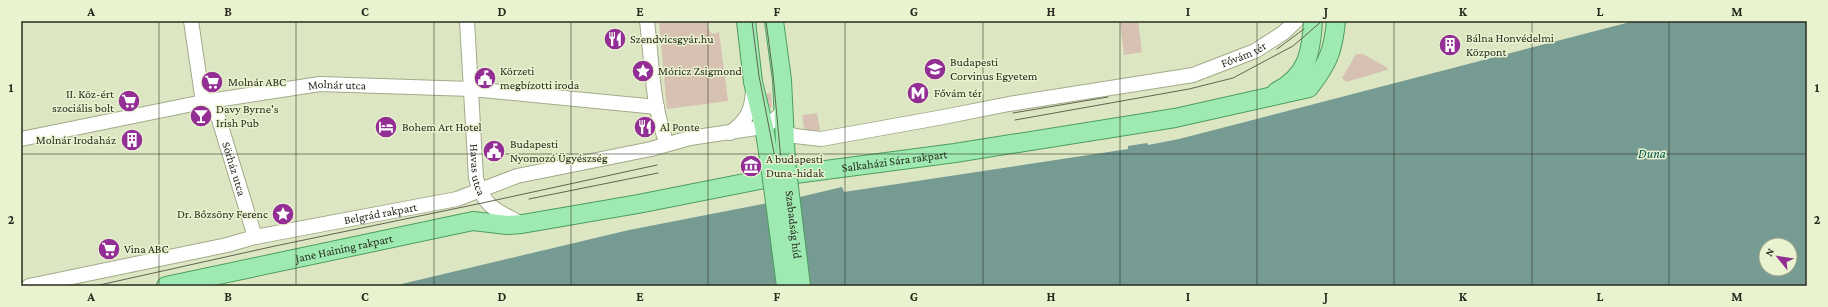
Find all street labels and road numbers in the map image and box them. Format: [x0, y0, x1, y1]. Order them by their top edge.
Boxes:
street label: Fővám tér [1219, 38, 1270, 70]
street label: Molnár utca [307, 77, 367, 93]
street label: Sörház utca [219, 140, 249, 198]
street label: Havas utca [467, 143, 489, 198]
street label: Salkaházi Sára rakpart [841, 147, 949, 175]
street label: Szabadság híd [782, 190, 805, 260]
street label: Belgrád rakpart [343, 199, 419, 227]
street label: Jane Haining rakpart [293, 231, 395, 266]

